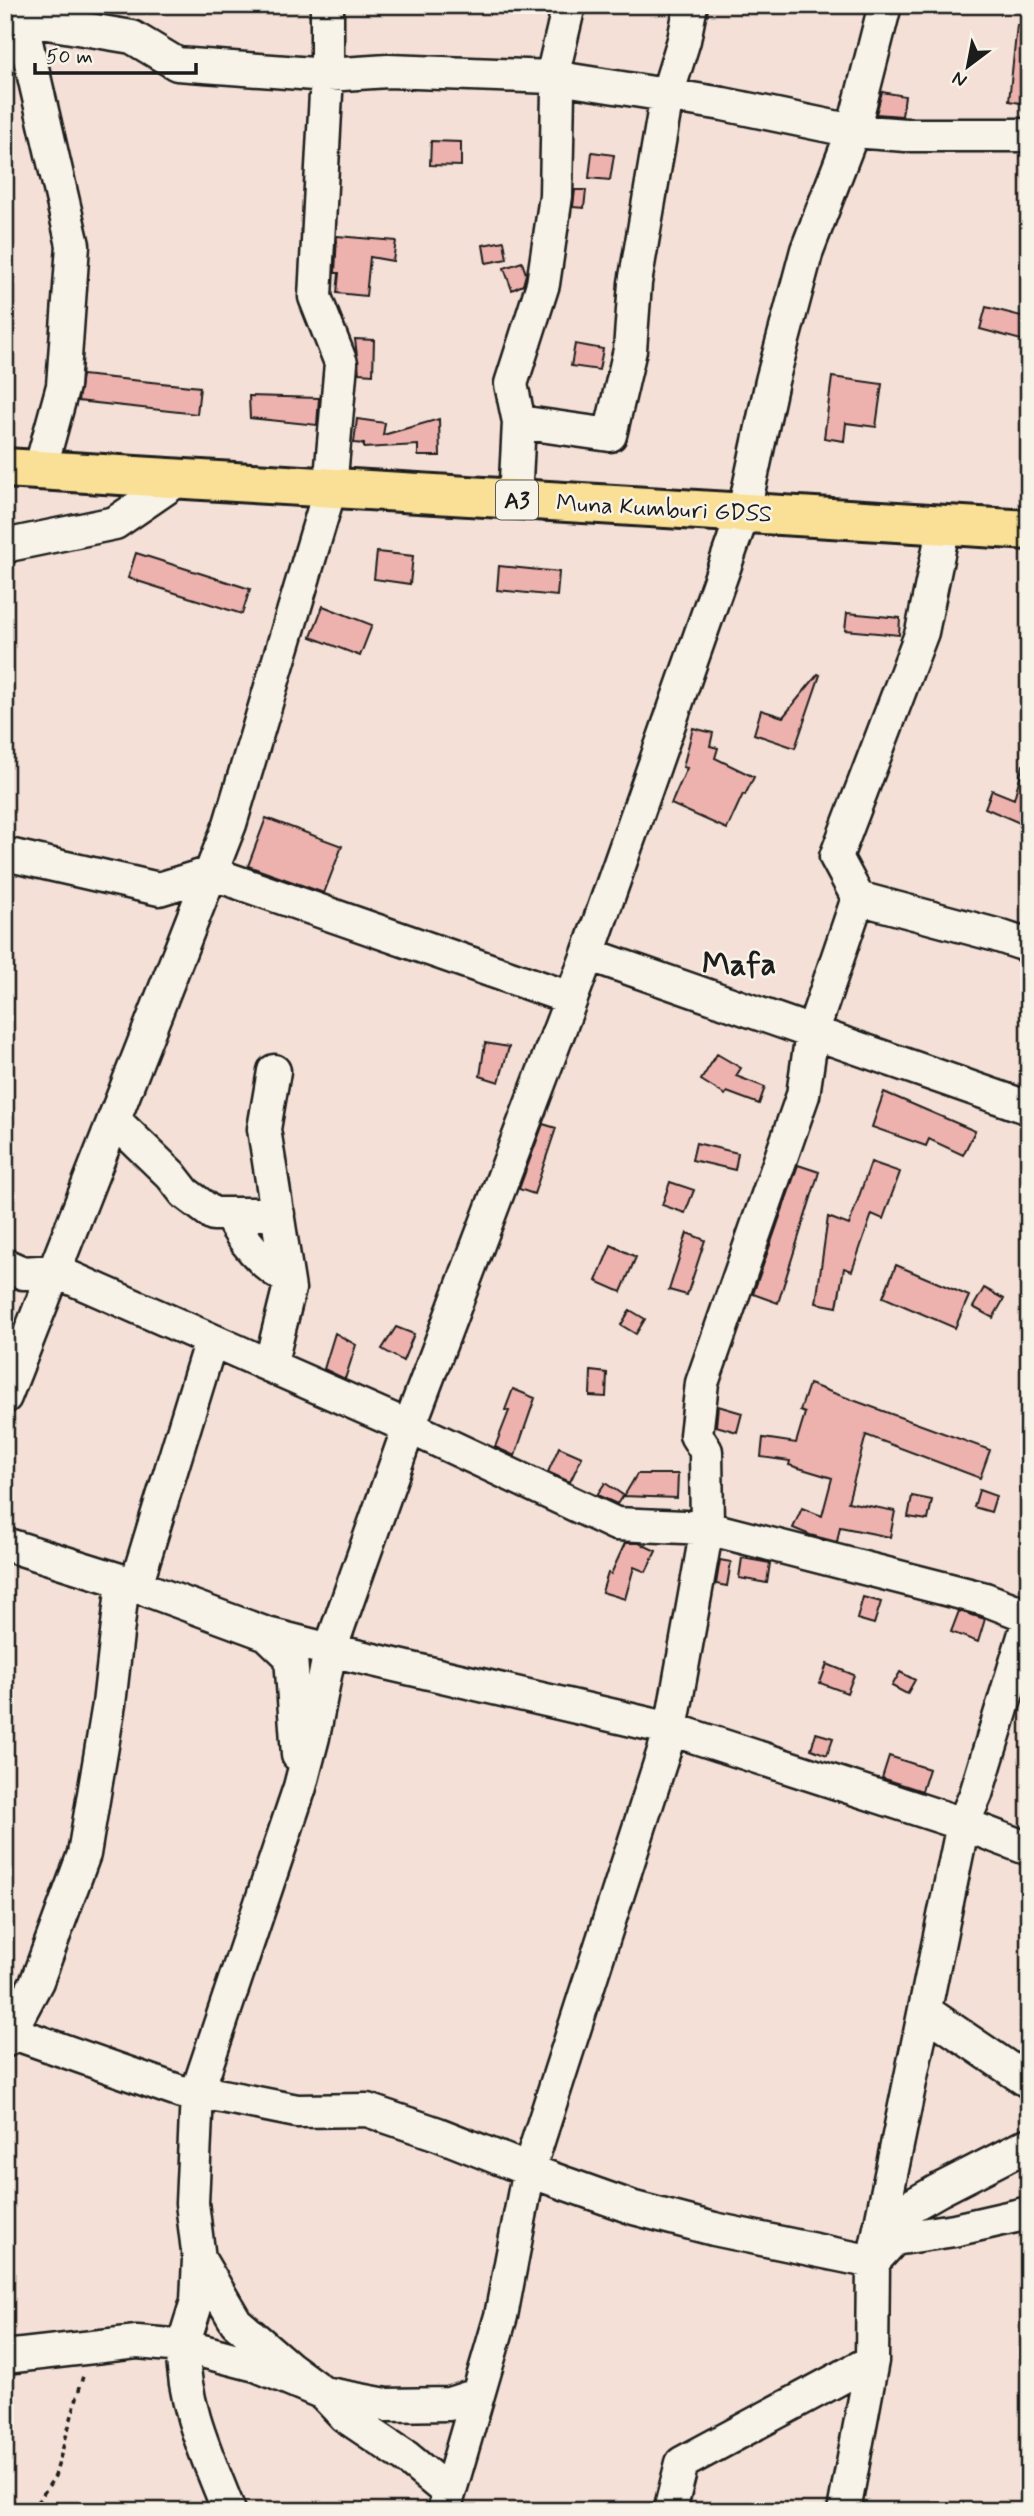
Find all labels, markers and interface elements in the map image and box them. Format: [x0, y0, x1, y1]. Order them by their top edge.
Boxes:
scale bar [35, 32, 196, 76]
north arrow [932, 32, 1002, 102]
text: 50 m [46, 43, 93, 71]
text: N [948, 65, 972, 93]
road number: A3 [496, 480, 538, 520]
street label: Muna Kumburi GDSS [555, 488, 773, 531]
district label: Mafa [702, 944, 776, 986]

